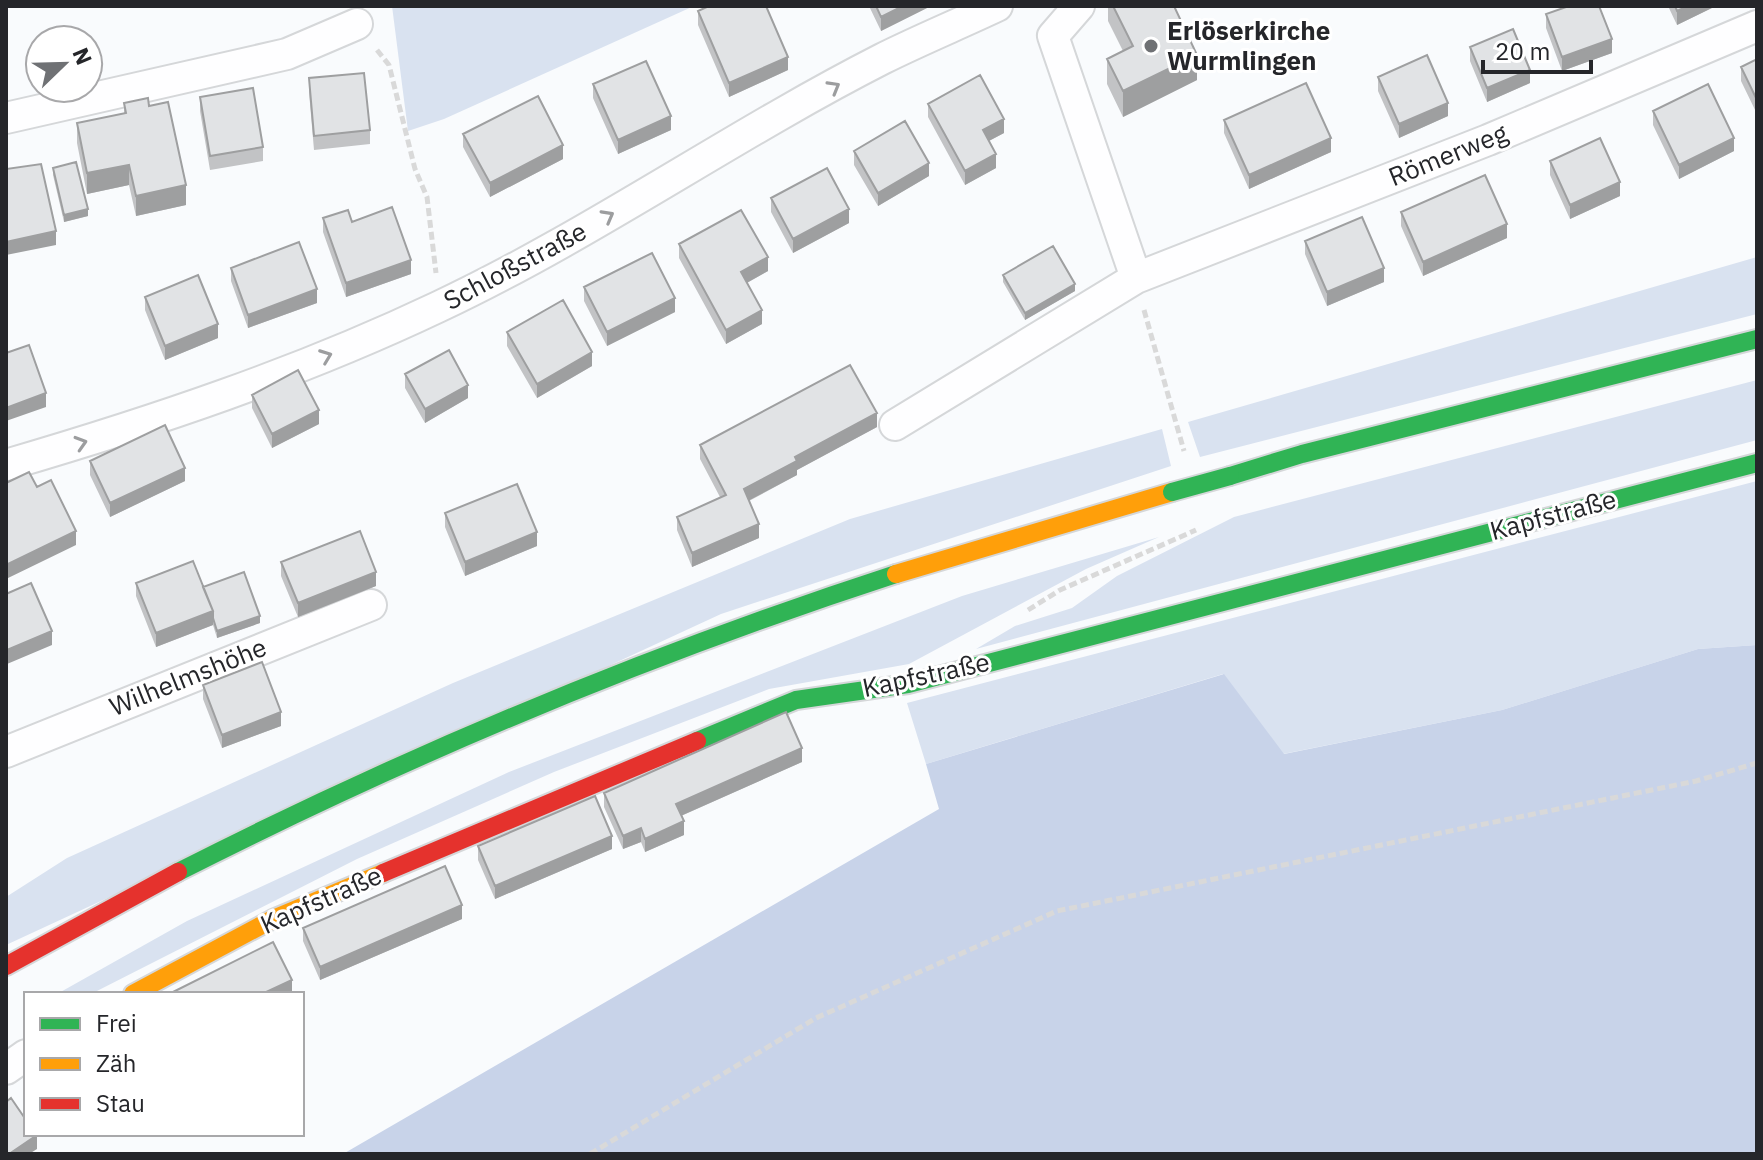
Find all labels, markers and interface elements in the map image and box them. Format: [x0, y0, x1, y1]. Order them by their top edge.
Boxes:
place label: Erlöserkirche Wurmlingen [1167, 13, 1330, 77]
north arrow [24, 24, 104, 104]
scale bar [1483, 24, 1591, 74]
text: 20 m [1495, 35, 1550, 67]
marker: Erlöserkirche Wurmlingen [1142, 37, 1160, 55]
text: N [66, 43, 99, 69]
one-way arrow [825, 81, 840, 97]
street label: Römerweg [1383, 115, 1512, 193]
one-way arrow [600, 210, 615, 225]
street label: Schloßstraße [437, 213, 592, 317]
one-way arrow [318, 349, 332, 366]
one-way arrow [73, 436, 87, 452]
street label: Kapfstraße [1486, 481, 1620, 547]
street label: Wilhelmshöhe [104, 629, 271, 723]
street label: Kapfstraße [859, 644, 993, 704]
street label: Kapfstraße [255, 857, 387, 941]
legend [24, 992, 304, 1136]
text: Frei [96, 1007, 137, 1039]
text: Zäh [96, 1047, 136, 1079]
text: Stau [96, 1087, 145, 1119]

